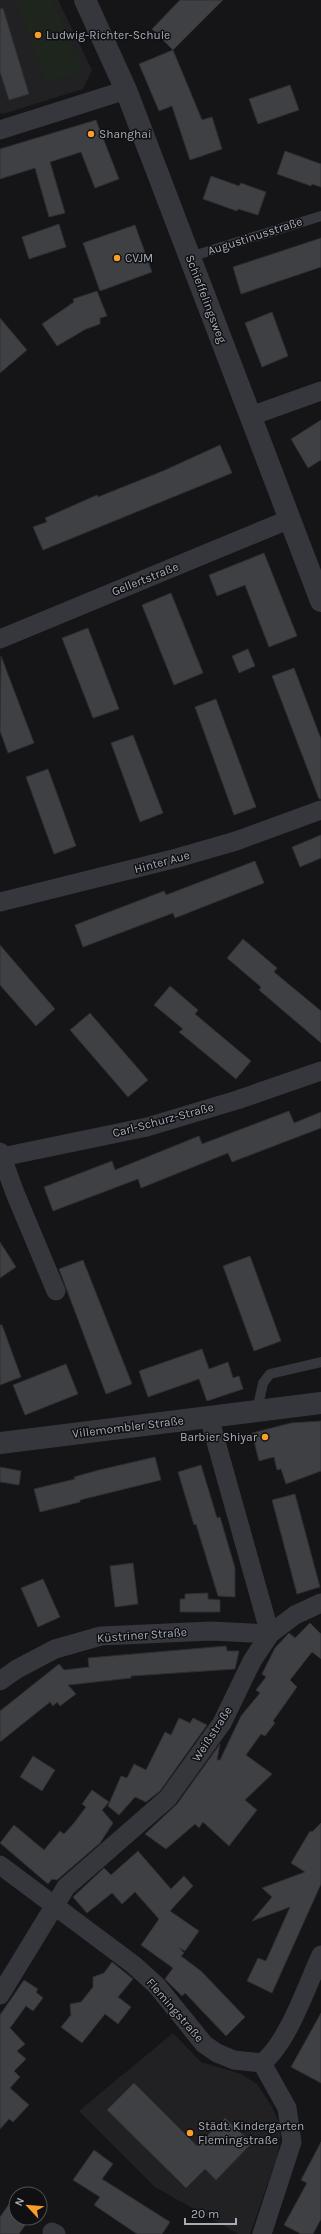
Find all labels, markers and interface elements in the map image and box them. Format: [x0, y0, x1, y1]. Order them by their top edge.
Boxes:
place label: Ludwig-Richter-Schule [46, 28, 170, 42]
marker: Ludwig-Richter-Schule [33, 30, 43, 40]
place label: Shanghai [99, 127, 152, 141]
marker: Shanghai [86, 129, 96, 139]
street label: Augustinusstraße [206, 214, 304, 258]
place label: CVJM [125, 251, 153, 265]
marker: CVJM [112, 253, 122, 263]
street label: Schieffelingsweg [183, 253, 229, 345]
street label: Gellertstraße [109, 559, 181, 599]
street label: Hinter Aue [133, 848, 191, 876]
street label: Carl-Schurz-Straße [111, 1100, 215, 1140]
street label: Villemombler Straße [71, 1413, 185, 1441]
place label: Barbier Shiyar [180, 1430, 258, 1444]
marker: Barbier Shiyar [260, 1432, 270, 1442]
street label: Küstriner Straße [97, 1625, 187, 1645]
street label: Weißstraße [189, 1704, 235, 1764]
street label: Flemingstraße [144, 1975, 206, 2045]
place label: Städt. Kindergarten Flemingstraße [198, 2119, 304, 2147]
marker: Städt. Kindergarten Flemingstraße [185, 2128, 195, 2138]
north arrow [8, 2186, 48, 2226]
text: N [12, 2195, 27, 2208]
scale bar [185, 2200, 236, 2226]
text: 20 m [191, 2207, 219, 2221]

